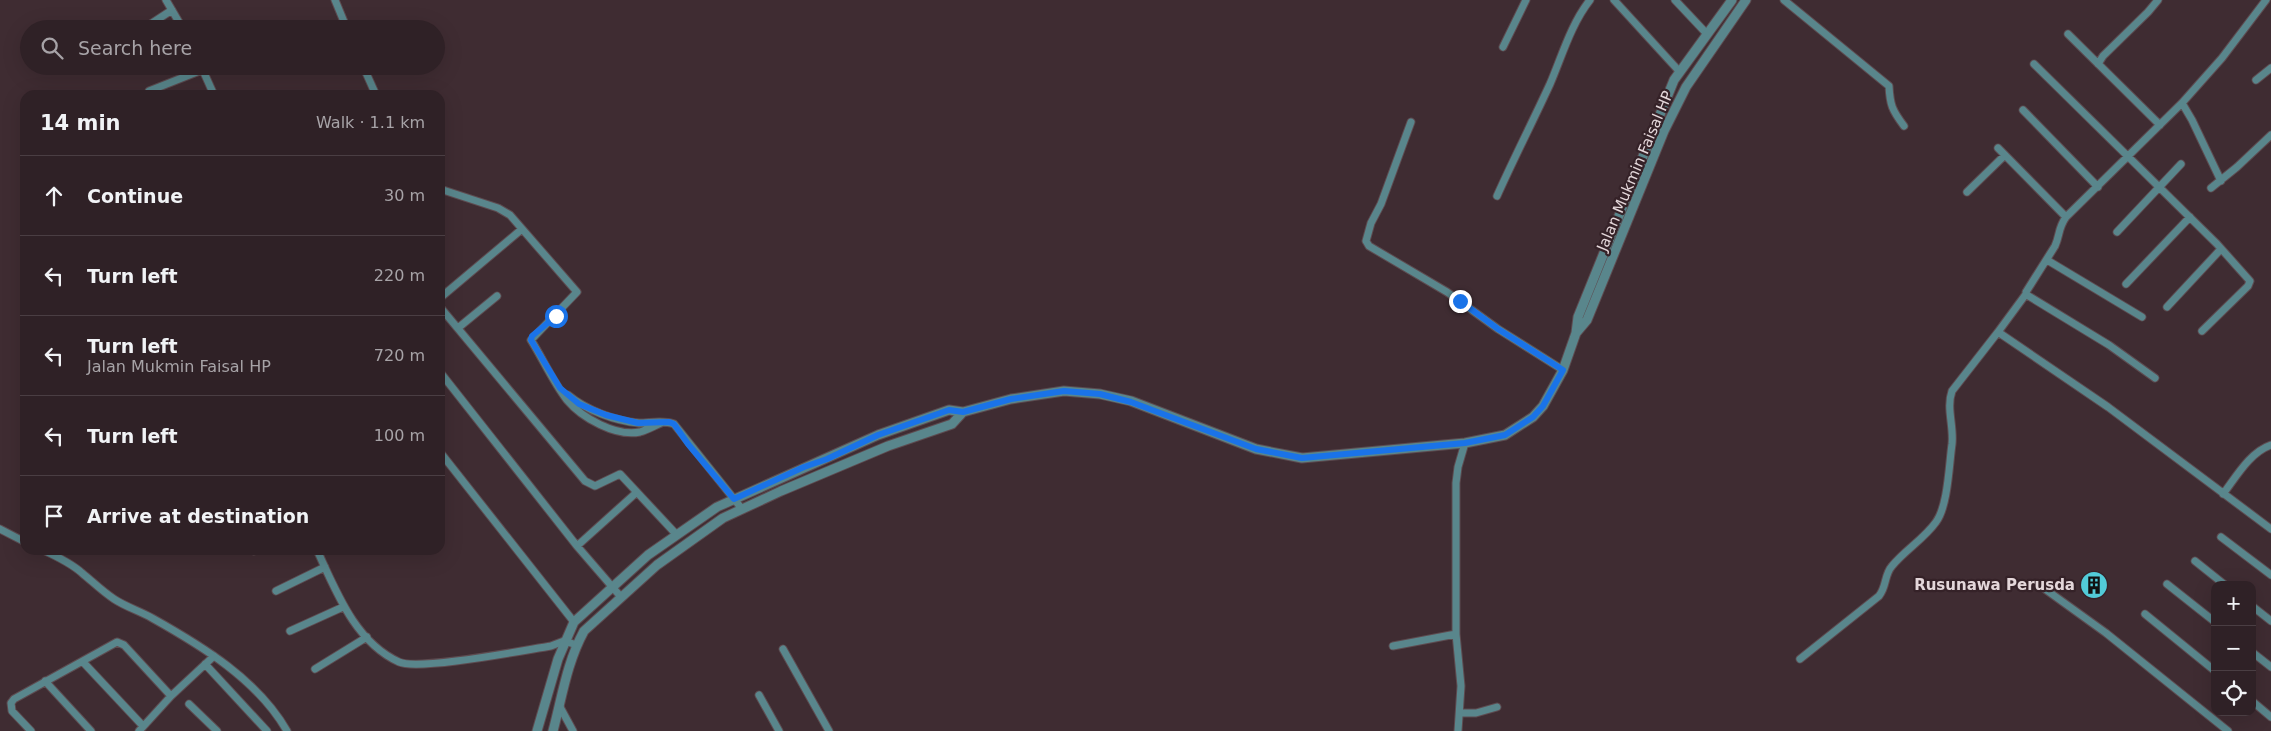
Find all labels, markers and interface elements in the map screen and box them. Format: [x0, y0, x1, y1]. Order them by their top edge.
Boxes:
search box [20, 20, 445, 75]
icon: search [38, 34, 66, 62]
text: Search here [78, 37, 192, 59]
street label: Jalan Mukmin Faisal HP [1593, 88, 1677, 255]
text: 14 min [40, 111, 121, 135]
text: Walk · 1.1 km [316, 113, 425, 132]
icon: ahead [40, 182, 68, 210]
text: Continue [87, 185, 183, 207]
text: 30 m [384, 186, 425, 205]
icon: left [40, 262, 68, 290]
text: Turn left [87, 265, 178, 287]
text: 220 m [374, 266, 425, 285]
route end [1449, 290, 1472, 313]
route start [545, 305, 568, 328]
text: Turn left [87, 335, 178, 357]
icon: left [40, 342, 68, 370]
text: 720 m [374, 346, 425, 365]
text: Jalan Mukmin Faisal HP [87, 357, 271, 376]
icon: left [40, 422, 68, 450]
text: Turn left [87, 425, 178, 447]
text: 100 m [374, 426, 425, 445]
icon: arrive [40, 502, 68, 530]
text: Arrive at destination [87, 505, 309, 527]
building icon: Rusunawa Perusda [2079, 570, 2109, 600]
place label: Rusunawa Perusda [1914, 576, 2075, 594]
map controls [2211, 581, 2256, 716]
button: + [2211, 581, 2256, 626]
button: − [2211, 626, 2256, 671]
button: locate [2211, 671, 2256, 716]

